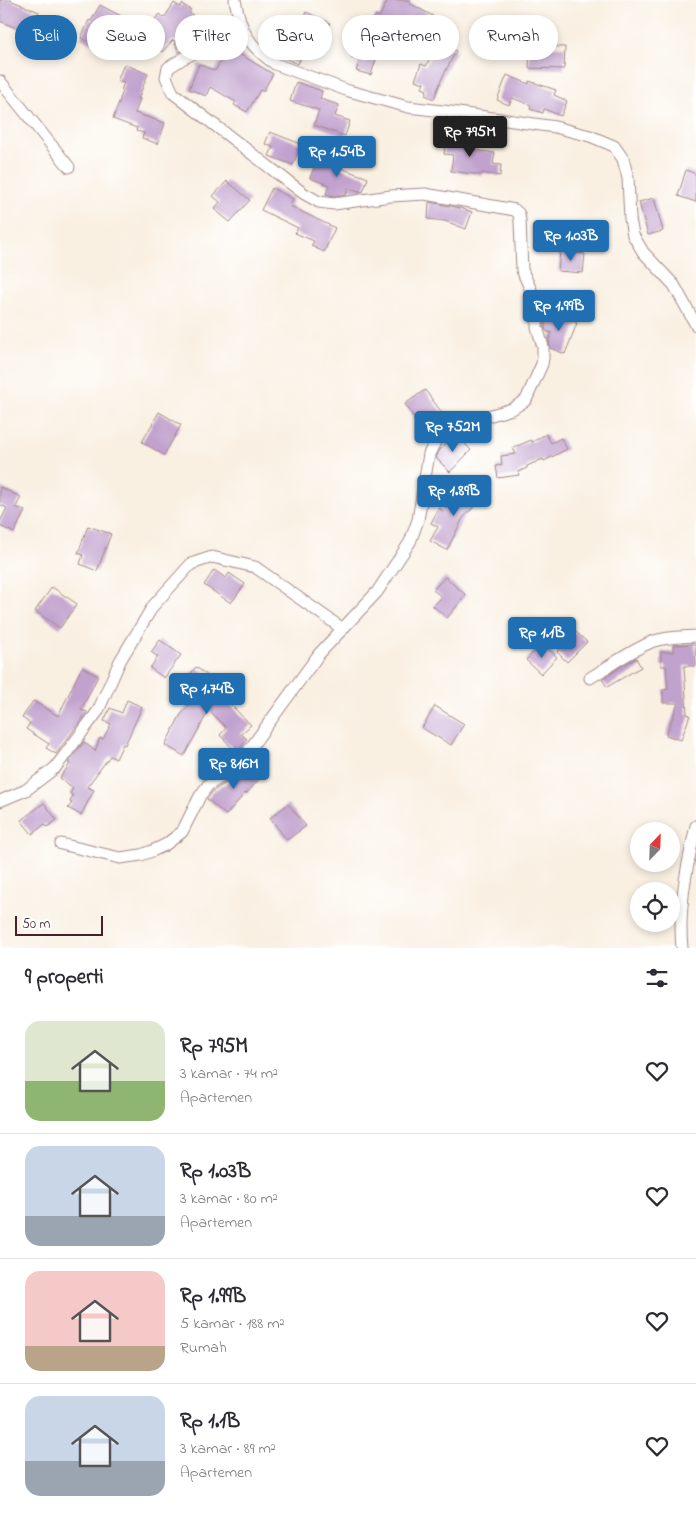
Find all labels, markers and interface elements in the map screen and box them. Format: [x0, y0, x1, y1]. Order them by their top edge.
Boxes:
chip: Beli [15, 15, 77, 60]
chip: Sewa [87, 15, 165, 60]
chip: Filter [175, 15, 248, 60]
chip: Baru [258, 15, 332, 60]
chip: Apartemen [342, 15, 459, 60]
chip: Rumah [469, 15, 558, 60]
pin: Rp 795M [424, 116, 516, 158]
text: Rp 795M [444, 120, 496, 144]
pin: Rp 1.54B [285, 136, 389, 178]
text: Rp 1.54B [309, 140, 365, 164]
pin: Rp 1.03B [519, 220, 623, 262]
text: Rp 1.03B [544, 224, 598, 248]
pin: Rp 1.99B [507, 290, 611, 332]
text: Rp 1.99B [534, 294, 584, 318]
pin: Rp 752M [407, 410, 499, 453]
text: Rp 752M [426, 415, 480, 439]
pin: Rp 1.89B [402, 474, 506, 517]
text: Rp 1.89B [428, 479, 480, 503]
pin: Rp 1.1B [496, 616, 588, 659]
text: Rp 1.1B [519, 621, 565, 645]
pin: Rp 1.74B [155, 672, 259, 715]
text: Rp 1.74B [180, 677, 234, 701]
pin: Rp 816M [188, 748, 280, 790]
text: Rp 816M [209, 752, 259, 776]
north arrow [630, 822, 680, 872]
map controls [630, 822, 680, 932]
button: locate [630, 882, 680, 932]
scale bar [15, 913, 102, 936]
text: 50 m [22, 914, 50, 935]
text: 9 properti [25, 963, 104, 993]
icon: filters [643, 964, 671, 992]
text: Rp 795M [180, 1032, 248, 1062]
icon: home [65, 1041, 125, 1101]
icon: heart [643, 1057, 671, 1085]
text: 3 kamar · 74 m² [180, 1062, 278, 1086]
text: Apartemen [180, 1086, 252, 1110]
text: Rp 1.03B [180, 1157, 251, 1187]
icon: home [65, 1166, 125, 1226]
icon: heart [643, 1182, 671, 1210]
text: 3 kamar · 80 m² [180, 1187, 278, 1211]
text: Apartemen [180, 1211, 252, 1235]
text: Rp 1.99B [180, 1282, 246, 1312]
icon: home [65, 1291, 125, 1351]
icon: heart [643, 1307, 671, 1335]
text: 5 kamar · 188 m² [180, 1312, 284, 1336]
text: Rumah [180, 1336, 227, 1360]
text: Rp 1.1B [180, 1407, 240, 1437]
icon: home [65, 1416, 125, 1476]
icon: heart [643, 1432, 671, 1460]
text: 3 kamar · 89 m² [180, 1437, 276, 1461]
text: Apartemen [180, 1461, 252, 1485]

